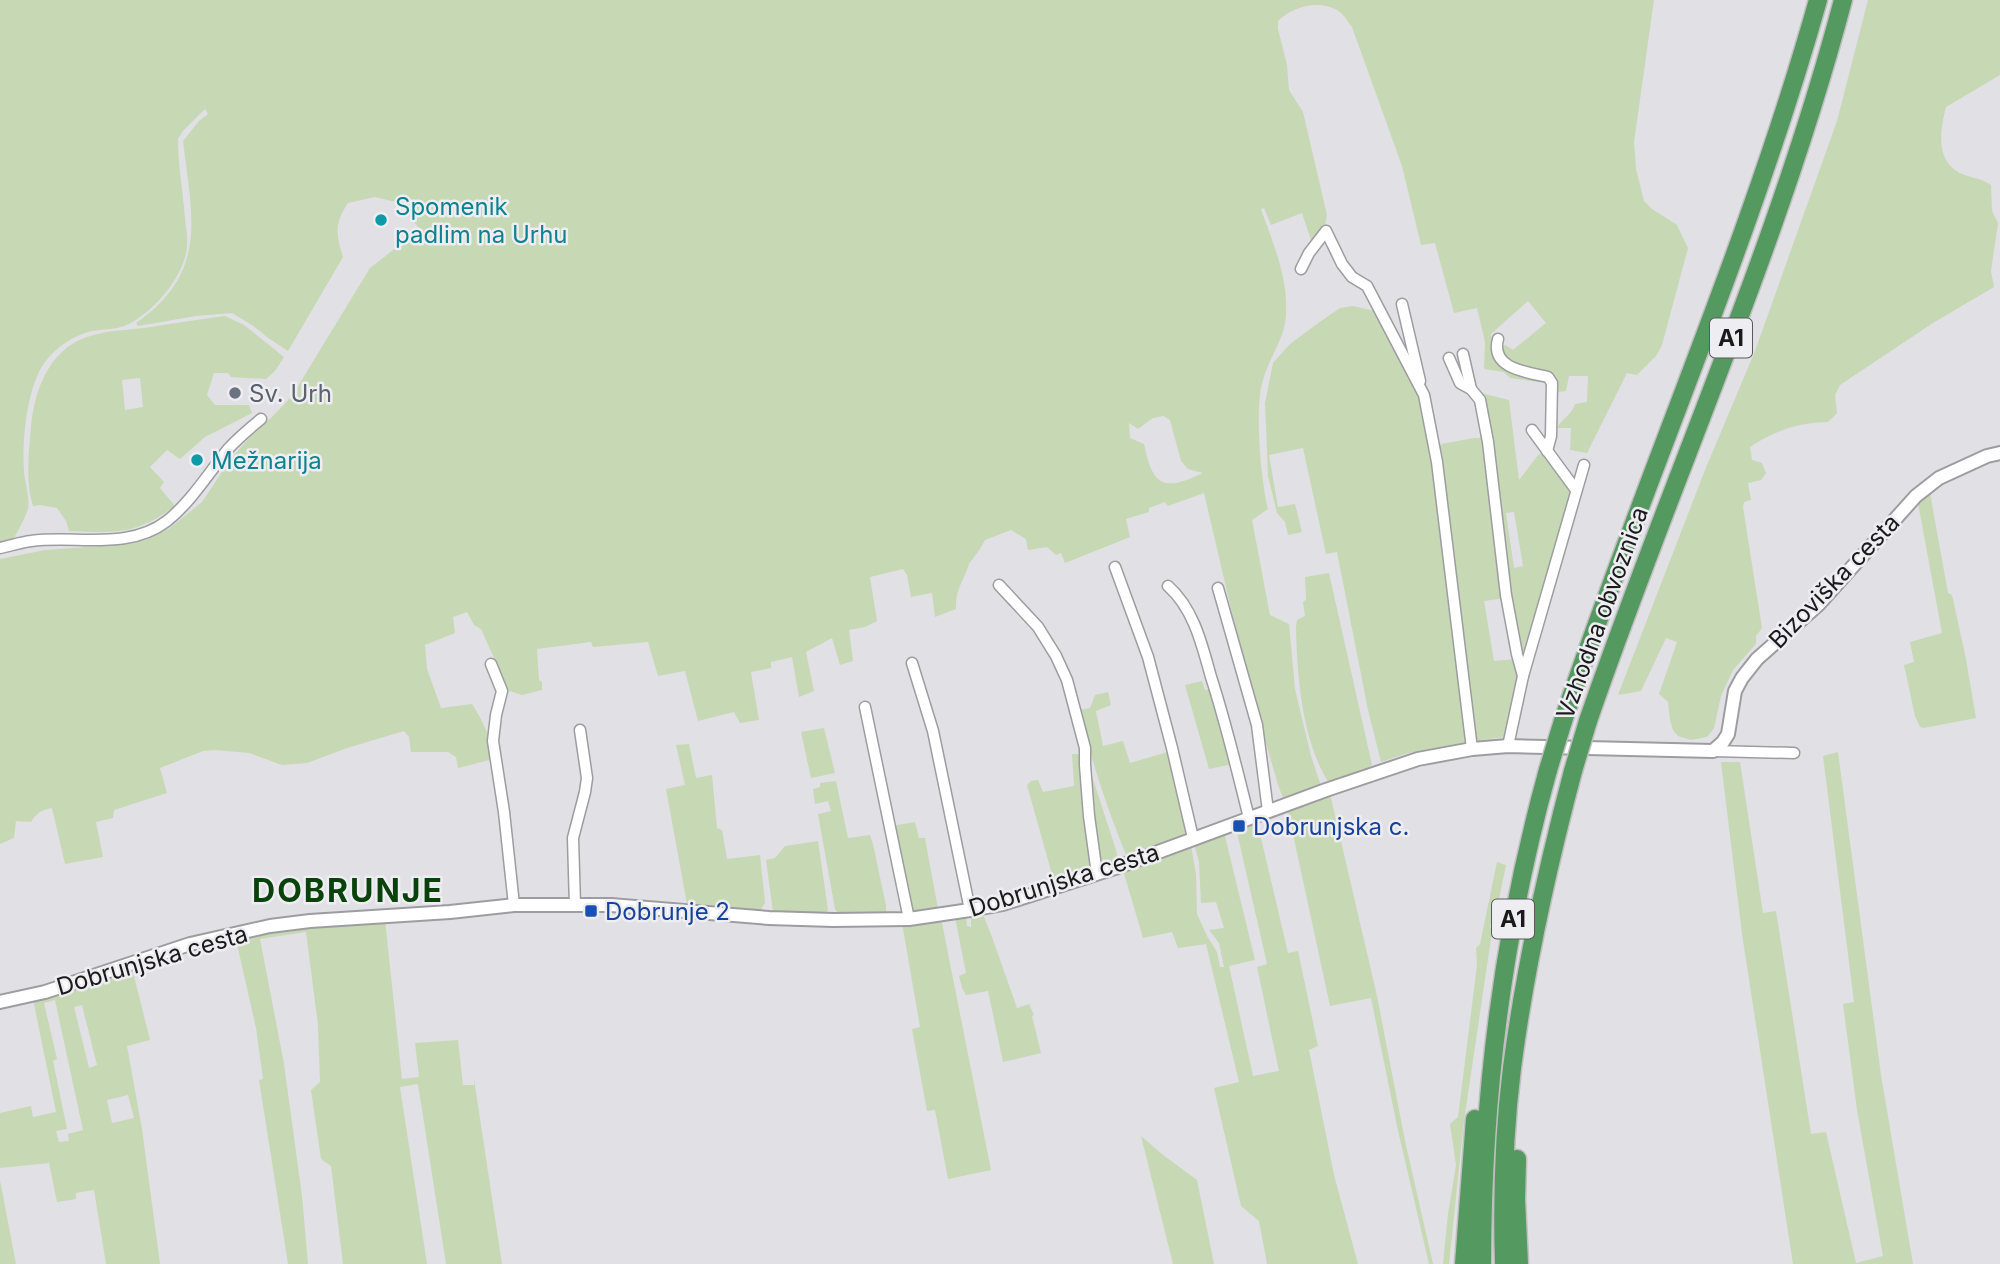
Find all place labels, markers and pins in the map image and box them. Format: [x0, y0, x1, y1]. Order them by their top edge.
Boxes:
place label: Spomenik padlim na Urhu [395, 192, 568, 249]
marker: Spomenik padlim na Urhu [373, 212, 389, 228]
place label: Sv. Urh [249, 379, 332, 408]
marker: Sv. Urh [227, 385, 243, 401]
place label: Mežnarija [211, 446, 322, 475]
marker: Mežnarija [189, 452, 205, 468]
place label: Dobrunjska c. [1253, 812, 1409, 841]
marker: Dobrunjska c. [1231, 818, 1247, 834]
place label: Dobrunje 2 [605, 897, 730, 926]
marker: Dobrunje 2 [583, 903, 599, 919]

